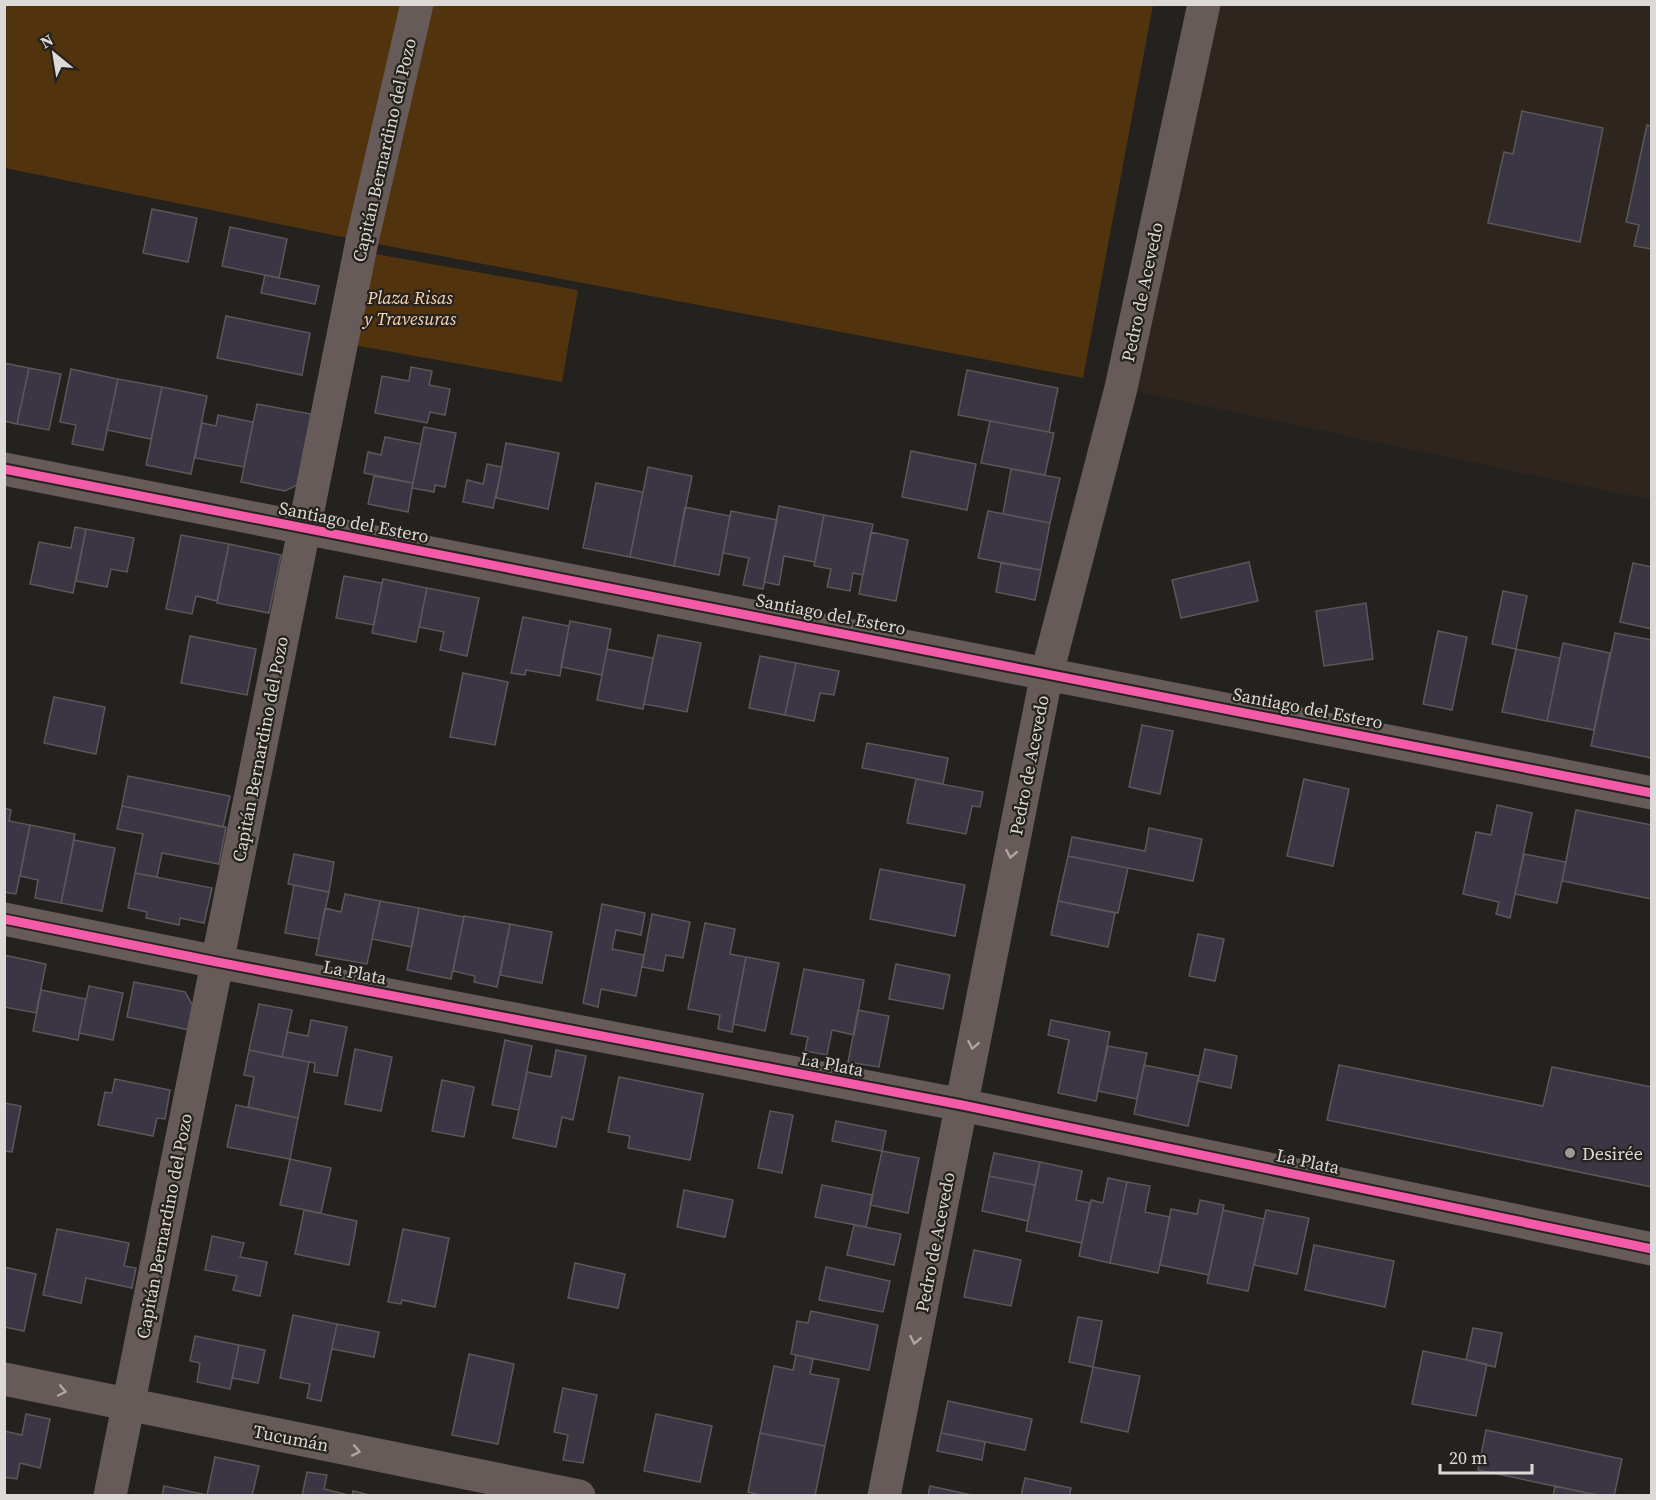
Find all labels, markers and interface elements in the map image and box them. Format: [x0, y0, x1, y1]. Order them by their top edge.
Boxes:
north arrow [24, 24, 84, 84]
text: N [36, 28, 57, 53]
street label: Capitán Bernardino del Pozo [346, 35, 422, 264]
street label: Pedro de Acevedo [1115, 220, 1169, 364]
park label: Plaza Risas y Travesuras [362, 285, 457, 331]
street label: Santiago del Estero [277, 495, 431, 549]
street label: Santiago del Estero [754, 587, 908, 641]
street label: Capitán Bernardino del Pozo [226, 634, 294, 864]
street label: Santiago del Estero [1231, 681, 1385, 735]
street label: Pedro de Acevedo [1003, 693, 1055, 837]
one-way arrow [1005, 849, 1018, 859]
street label: La Plata [321, 954, 390, 991]
one-way arrow [967, 1040, 980, 1050]
street label: La Plata [798, 1046, 867, 1083]
street label: Capitán Bernardino del Pozo [130, 1111, 198, 1341]
place label: Desirée [1582, 1141, 1643, 1166]
street label: La Plata [1274, 1142, 1343, 1180]
marker: Desirée [1563, 1146, 1577, 1160]
street label: Pedro de Acevedo [909, 1170, 961, 1314]
one-way arrow [909, 1334, 922, 1344]
one-way arrow [56, 1384, 66, 1397]
street label: Tucumán [251, 1418, 331, 1458]
scale bar [1440, 1437, 1532, 1475]
one-way arrow [350, 1444, 360, 1457]
text: 20 m [1449, 1445, 1487, 1470]

